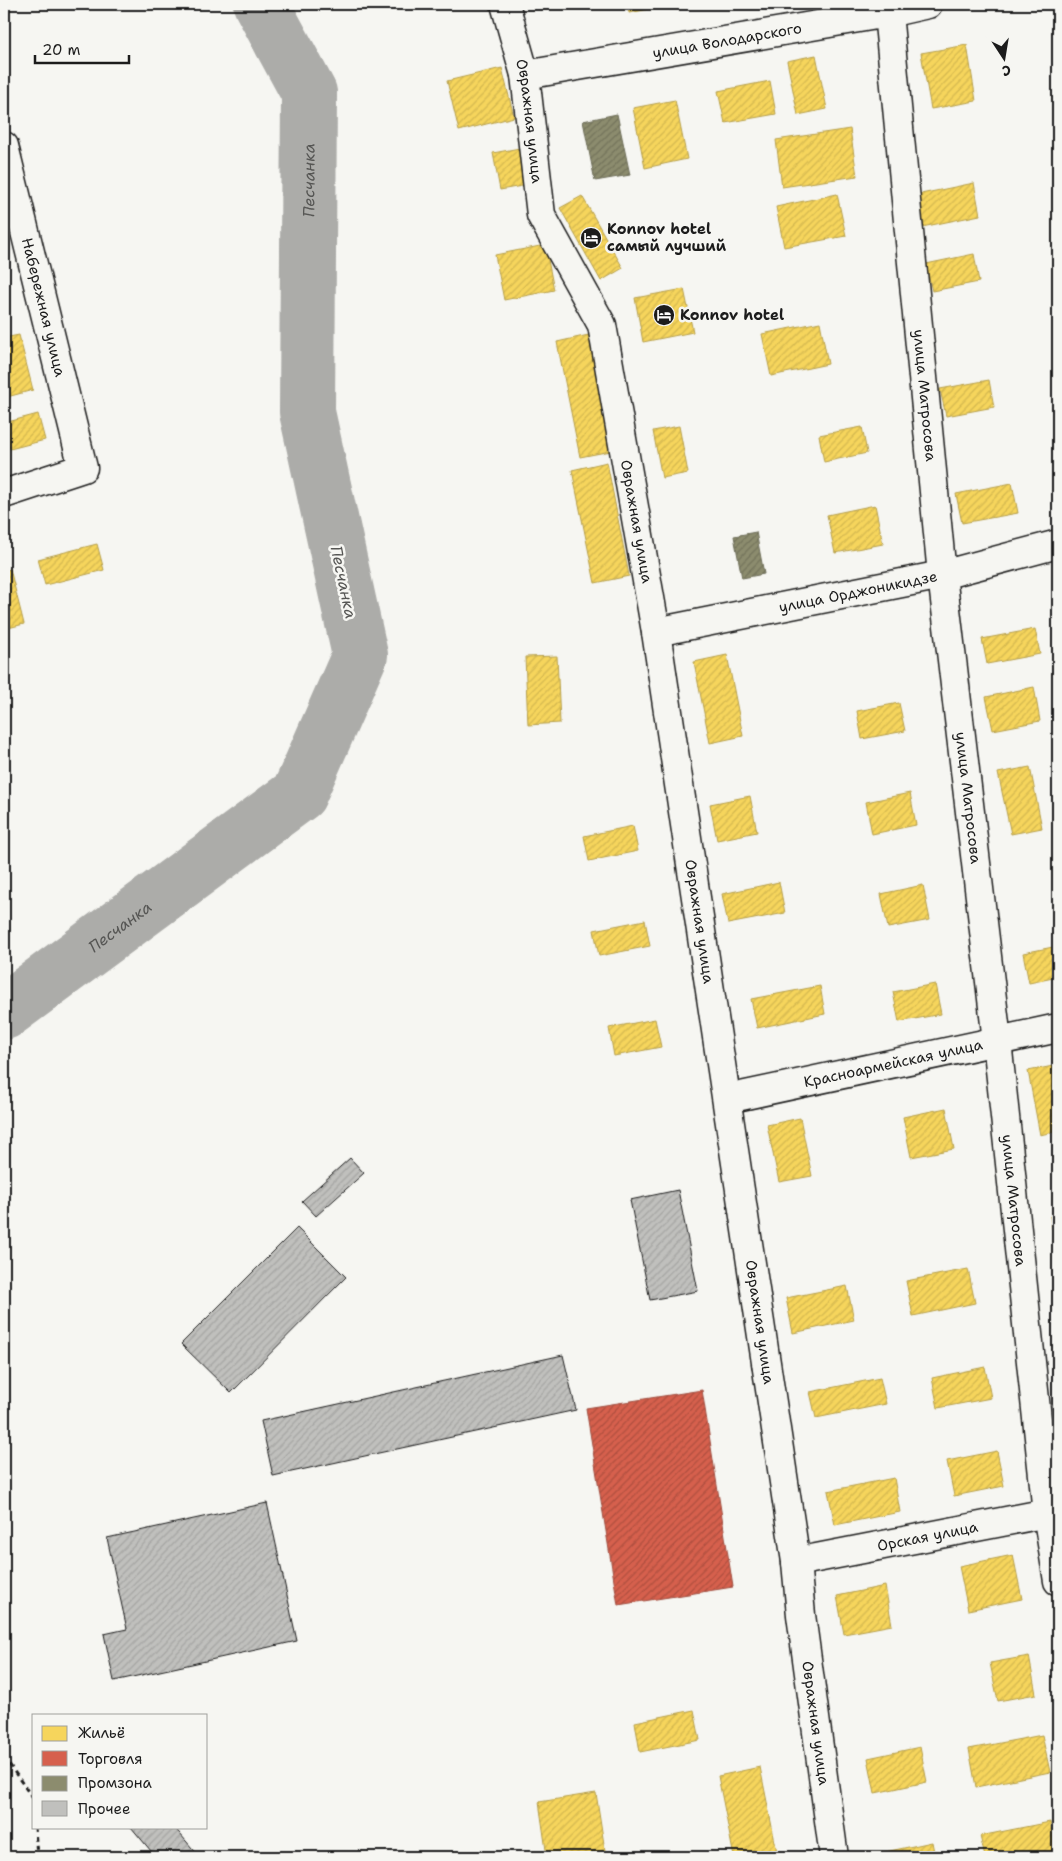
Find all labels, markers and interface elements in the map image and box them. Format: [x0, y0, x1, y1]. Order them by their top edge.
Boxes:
street label: улица Володарского [651, 18, 803, 63]
scale bar [35, 32, 129, 64]
north arrow [980, 32, 1030, 82]
text: 20 m [42, 40, 81, 60]
street label: Овражная улица [511, 57, 547, 185]
text: С [1001, 61, 1013, 80]
water label: Песчанка [298, 143, 320, 217]
place label: Konnov hotel самый лучший [607, 219, 727, 256]
hotel icon: Konnov hotel самый лучший [579, 226, 603, 250]
street label: Набережная улица [17, 236, 70, 379]
hotel icon: Konnov hotel [652, 303, 676, 327]
place label: Konnov hotel [680, 305, 784, 325]
street label: улица Матросова [908, 328, 941, 463]
street label: Овражная улица [616, 458, 657, 586]
water label: Песчанка [326, 544, 361, 620]
street label: улица Орджоникидзе [777, 566, 939, 617]
street label: улица Матросова [951, 731, 986, 866]
street label: Овражная улица [680, 858, 719, 986]
water label: Песчанка [84, 896, 156, 957]
street label: Красноармейская улица [802, 1034, 985, 1092]
street label: улица Матросова [997, 1133, 1031, 1268]
street label: Овражная улица [741, 1259, 779, 1386]
street label: Орская улица [875, 1517, 980, 1556]
street label: Овражная улица [797, 1660, 834, 1787]
legend [32, 1714, 208, 1828]
text: Жильё [78, 1723, 125, 1743]
text: Торговля [78, 1749, 143, 1769]
text: Промзона [78, 1773, 153, 1793]
text: Прочее [78, 1799, 130, 1819]

